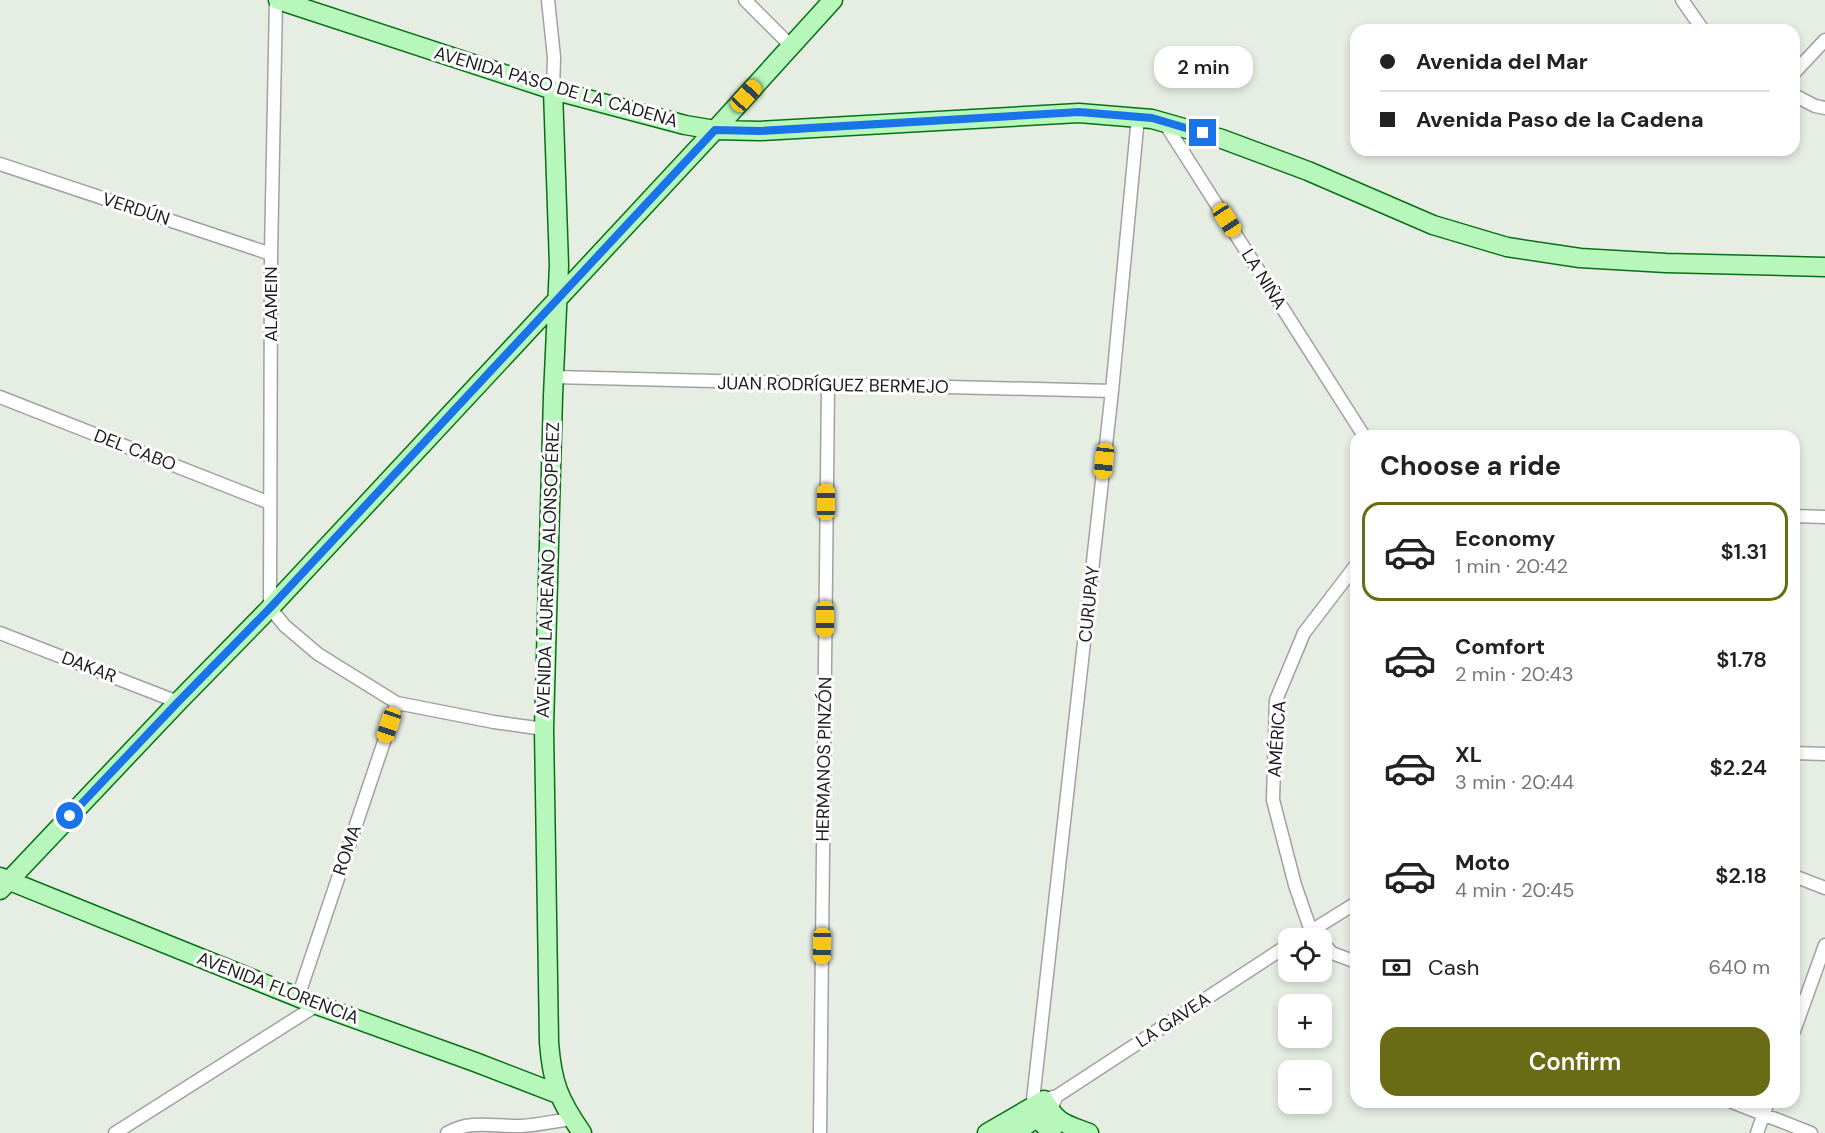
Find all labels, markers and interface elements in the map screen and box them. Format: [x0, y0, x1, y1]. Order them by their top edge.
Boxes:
street label: AVENIDA PASO DE LA CADENA [431, 41, 681, 133]
callout: 2 min [1154, 46, 1252, 88]
text: Avenida del Mar [1416, 47, 1588, 76]
text: 2 min [1177, 54, 1230, 80]
car [727, 77, 765, 115]
text: Avenida Paso de la Cadena [1416, 105, 1704, 134]
route end [1189, 119, 1216, 146]
street label: VERDÚN [99, 187, 173, 231]
car [1210, 200, 1244, 240]
street label: LA NIÑA [1236, 244, 1292, 314]
street label: ALAMEIN [259, 266, 283, 342]
street label: JUAN RODRÍGUEZ BERMEJO [717, 371, 949, 399]
street label: AVENIDA LAUREANO ALONSOPÉREZ [531, 422, 565, 718]
street label: DEL CABO [90, 423, 180, 477]
car [1093, 442, 1115, 480]
text: Choose a ride [1380, 448, 1561, 483]
car [817, 484, 835, 520]
text: Economy [1455, 524, 1555, 553]
icon: car [1383, 525, 1437, 579]
text: $1.31 [1720, 537, 1767, 566]
text: 1 min · 20:42 [1455, 553, 1568, 579]
street label: CURUPAY [1073, 564, 1105, 644]
car [816, 601, 834, 637]
text: Comfort [1455, 632, 1545, 661]
icon: car [1383, 633, 1437, 687]
text: $1.78 [1716, 645, 1767, 674]
street label: DAKAR [58, 646, 120, 688]
text: 2 min · 20:43 [1455, 661, 1574, 687]
street label: HERMANOS PINZÓN [811, 676, 837, 842]
street label: AMÉRICA [1262, 700, 1292, 778]
car [375, 705, 403, 745]
text: XL [1455, 740, 1482, 769]
icon: car [1383, 741, 1437, 795]
text: $2.24 [1709, 753, 1767, 782]
text: 3 min · 20:44 [1455, 769, 1574, 795]
route start [56, 802, 83, 829]
street label: ROMA [327, 822, 367, 878]
text: Moto [1455, 848, 1510, 877]
icon: car [1383, 849, 1437, 903]
text: $2.18 [1715, 861, 1767, 890]
text: 4 min · 20:45 [1455, 877, 1575, 903]
car [813, 928, 831, 964]
map controls [1278, 928, 1332, 1114]
button: locate [1278, 928, 1332, 982]
street label: AVENIDA FLORENCIA [194, 946, 362, 1030]
icon: cash [1380, 951, 1413, 984]
text: Cash [1428, 953, 1479, 982]
text: 640 m [1708, 954, 1770, 980]
street label: LA GAVEA [1131, 987, 1215, 1053]
button: + [1278, 994, 1332, 1048]
button: Confirm [1380, 1027, 1770, 1096]
button: − [1278, 1060, 1332, 1114]

